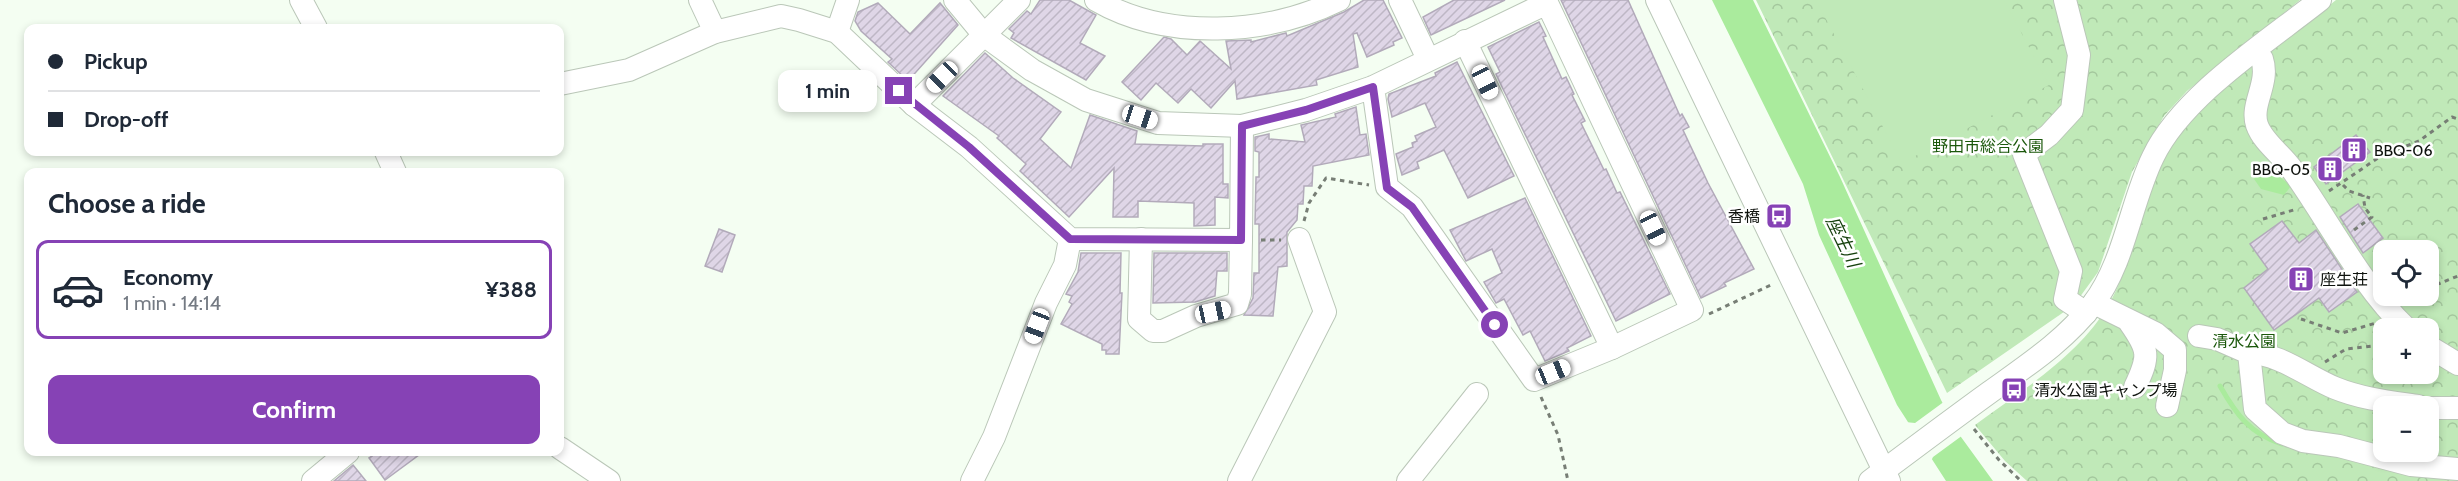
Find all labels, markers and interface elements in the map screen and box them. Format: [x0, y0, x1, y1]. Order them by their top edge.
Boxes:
text: Pickup [84, 48, 148, 75]
car [923, 58, 961, 96]
car [1469, 62, 1501, 102]
callout: 1 min [779, 70, 878, 112]
route end [885, 77, 912, 104]
text: 1 min [805, 79, 850, 103]
car [1120, 103, 1160, 131]
text: Drop-off [84, 106, 168, 133]
building icon: BBQ-06 [2339, 135, 2369, 165]
park label: 野田市総合公園 [1932, 137, 2044, 156]
place label: BBQ-06 [2374, 141, 2432, 160]
building icon: BBQ-05 [2315, 154, 2345, 184]
place label: BBQ-05 [2252, 160, 2310, 179]
text: Choose a ride [48, 187, 206, 220]
bus stop icon: 香橋 [1764, 201, 1794, 231]
place label: 香橋 [1728, 207, 1760, 226]
car [1637, 208, 1669, 248]
water label: 座生川 [1821, 213, 1866, 273]
map controls [2373, 240, 2439, 462]
button: locate [2373, 240, 2439, 306]
icon: car [51, 263, 105, 317]
text: Economy [123, 264, 213, 291]
building icon: 座生荘 [2286, 264, 2316, 294]
place label: 座生荘 [2320, 270, 2368, 289]
text: ¥388 [485, 276, 537, 303]
text: 1 min · 14:14 [123, 291, 221, 315]
car [1194, 299, 1232, 325]
car [1022, 306, 1052, 346]
route start [1481, 311, 1508, 338]
button: + [2373, 318, 2439, 384]
park label: 清水公園 [2212, 332, 2276, 351]
car [1533, 357, 1573, 387]
button: Confirm [48, 375, 540, 444]
bus stop icon: 清水公園キャンプ場 [1999, 375, 2029, 405]
place label: 清水公園キャンプ場 [2034, 381, 2178, 400]
button: − [2373, 396, 2439, 462]

